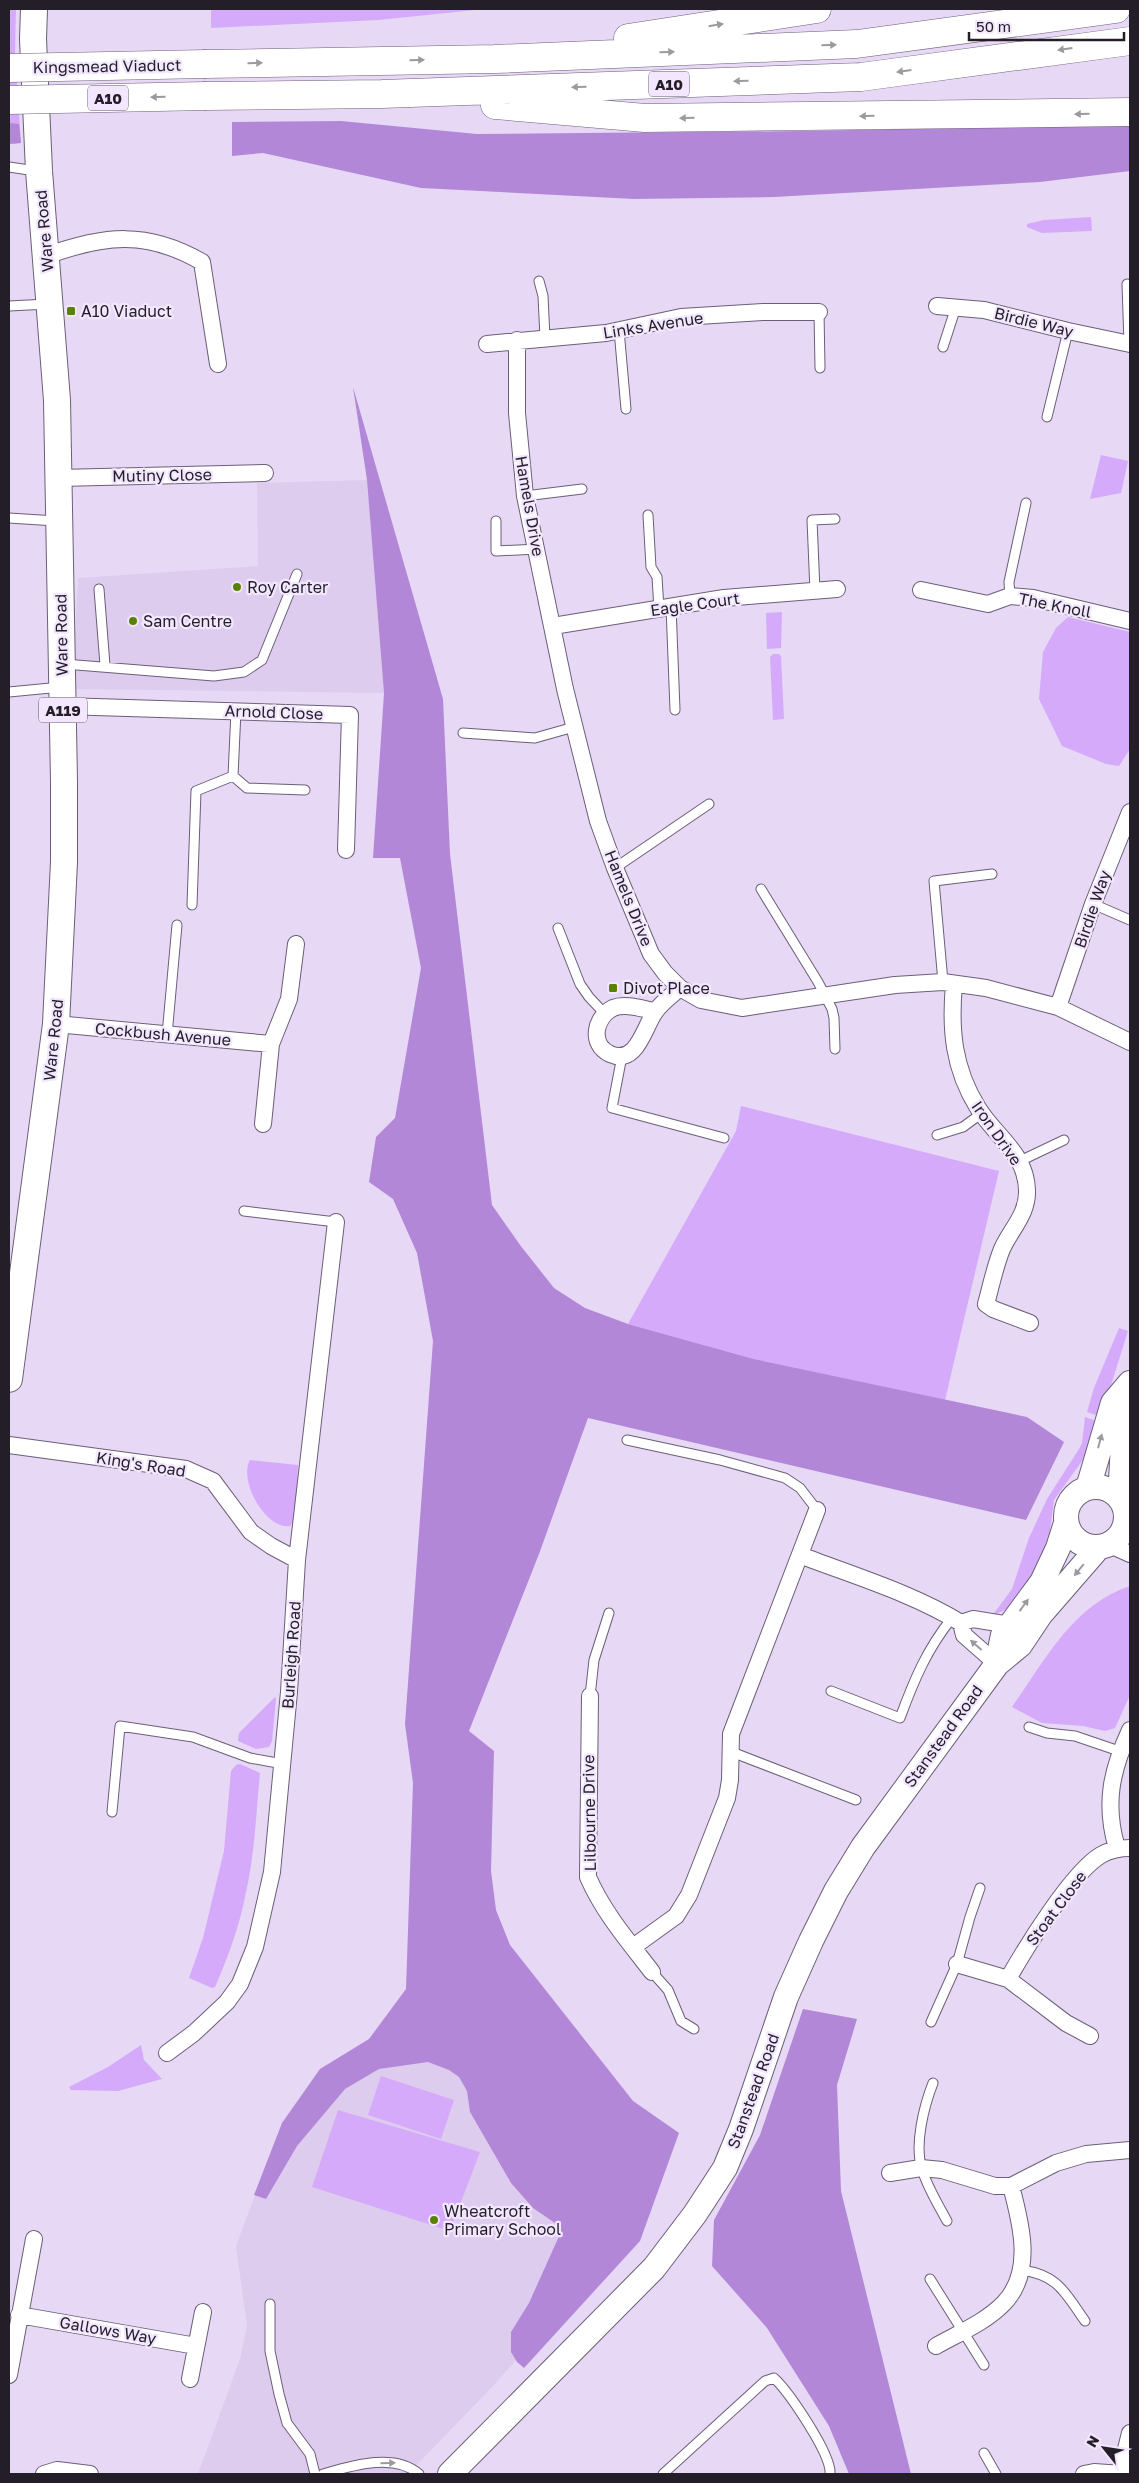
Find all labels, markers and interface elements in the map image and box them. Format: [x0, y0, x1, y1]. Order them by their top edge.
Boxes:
scale bar [969, 10, 1124, 42]
text: 50 m [976, 17, 1011, 35]
one-way arrow [709, 20, 725, 28]
one-way arrow [822, 41, 838, 49]
one-way arrow [1056, 46, 1072, 54]
one-way arrow [659, 47, 675, 55]
street label: Kingsmead Viaduct [33, 55, 181, 77]
one-way arrow [409, 56, 425, 64]
one-way arrow [247, 59, 263, 67]
one-way arrow [895, 67, 911, 75]
road number: A10 [649, 72, 689, 96]
one-way arrow [733, 77, 749, 85]
one-way arrow [571, 83, 587, 91]
road number: A10 [88, 86, 128, 110]
one-way arrow [149, 94, 165, 102]
one-way arrow [1073, 110, 1089, 118]
one-way arrow [858, 112, 874, 120]
one-way arrow [678, 114, 694, 122]
street label: Ware Road [30, 189, 58, 273]
place label: A10 Viaduct [81, 301, 172, 321]
street label: Birdie Way [992, 303, 1076, 341]
marker: A10 Viaduct [65, 305, 77, 317]
street label: Links Avenue [601, 307, 705, 343]
street label: Hamels Drive [511, 454, 549, 558]
street label: Mutiny Close [112, 464, 212, 486]
place label: Roy Carter [247, 577, 328, 597]
marker: Roy Carter [231, 581, 243, 593]
street label: Eagle Court [649, 588, 741, 620]
street label: The Knoll [1017, 588, 1093, 622]
street label: Ware Road [50, 594, 72, 676]
place label: Sam Centre [143, 611, 232, 631]
marker: Sam Centre [127, 615, 139, 627]
road number: A119 [39, 698, 87, 722]
street label: Arnold Close [224, 700, 324, 724]
street label: Hamels Drive [601, 847, 657, 949]
street label: Birdie Way [1069, 867, 1115, 951]
place label: Divot Place [623, 978, 710, 998]
marker: Divot Place [607, 982, 619, 994]
street label: Ware Road [39, 998, 67, 1082]
street label: Cockbush Avenue [94, 1018, 232, 1050]
street label: Iron Drive [968, 1097, 1026, 1169]
one-way arrow [1097, 1433, 1105, 1448]
street label: King's Road [95, 1447, 187, 1481]
one-way arrow [1073, 1563, 1084, 1576]
one-way arrow [1019, 1598, 1029, 1611]
street label: Burleigh Road [277, 1600, 305, 1710]
one-way arrow [969, 1640, 982, 1651]
street label: Stanstead Road [899, 1681, 987, 1791]
street label: Lilbourne Drive [578, 1755, 600, 1871]
street label: Stoat Close [1021, 1867, 1091, 1949]
street label: Stanstead Road [723, 2031, 783, 2151]
place label: Wheatcroft Primary School [444, 2201, 561, 2239]
marker: Wheatcroft Primary School [428, 2214, 440, 2226]
street label: Gallows Way [58, 2312, 158, 2348]
north arrow [1079, 2423, 1129, 2473]
text: N [1082, 2432, 1102, 2450]
one-way arrow [380, 2459, 396, 2467]

